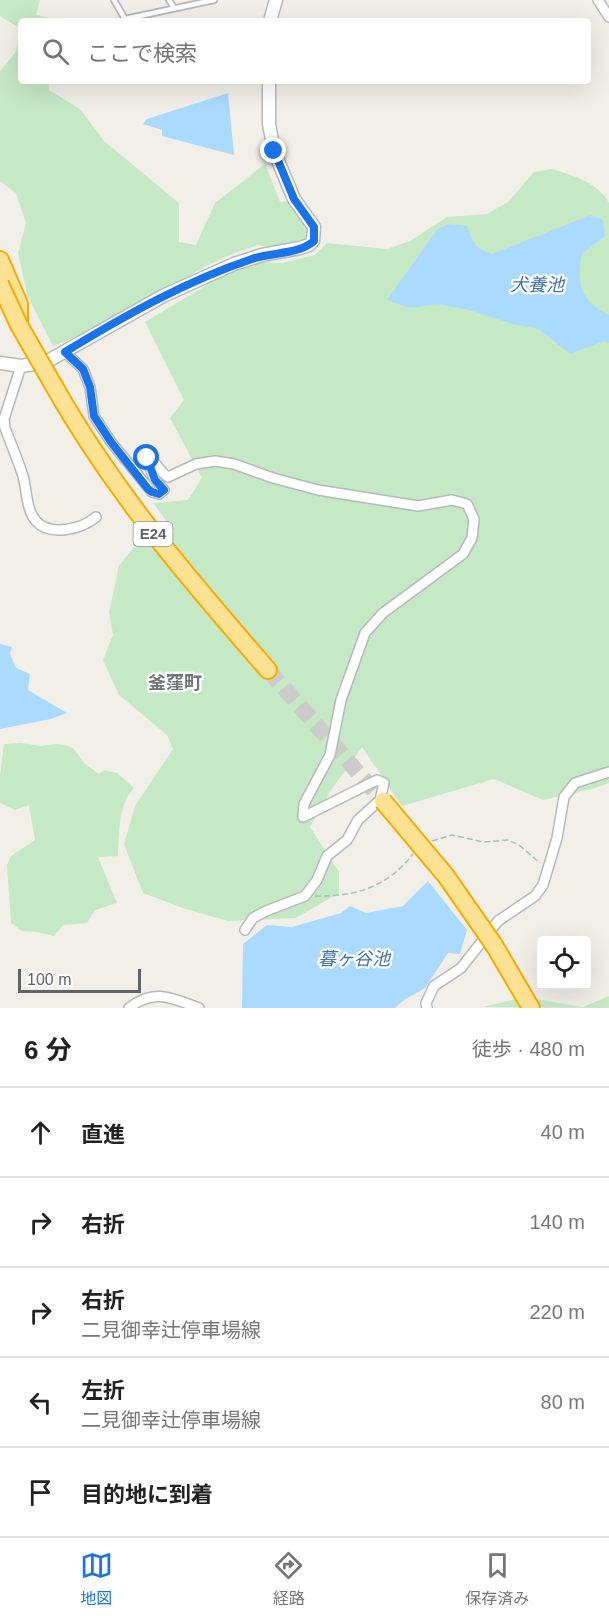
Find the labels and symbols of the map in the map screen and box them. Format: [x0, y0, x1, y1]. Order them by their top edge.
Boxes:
route end [260, 137, 286, 163]
water label: 犬養池 [510, 275, 566, 295]
route start [133, 444, 159, 470]
road number: E24 [134, 522, 172, 546]
district label: 釜窪町 [148, 673, 202, 693]
water label: 暮ヶ谷池 [318, 949, 392, 969]
scale bar [18, 966, 141, 994]

